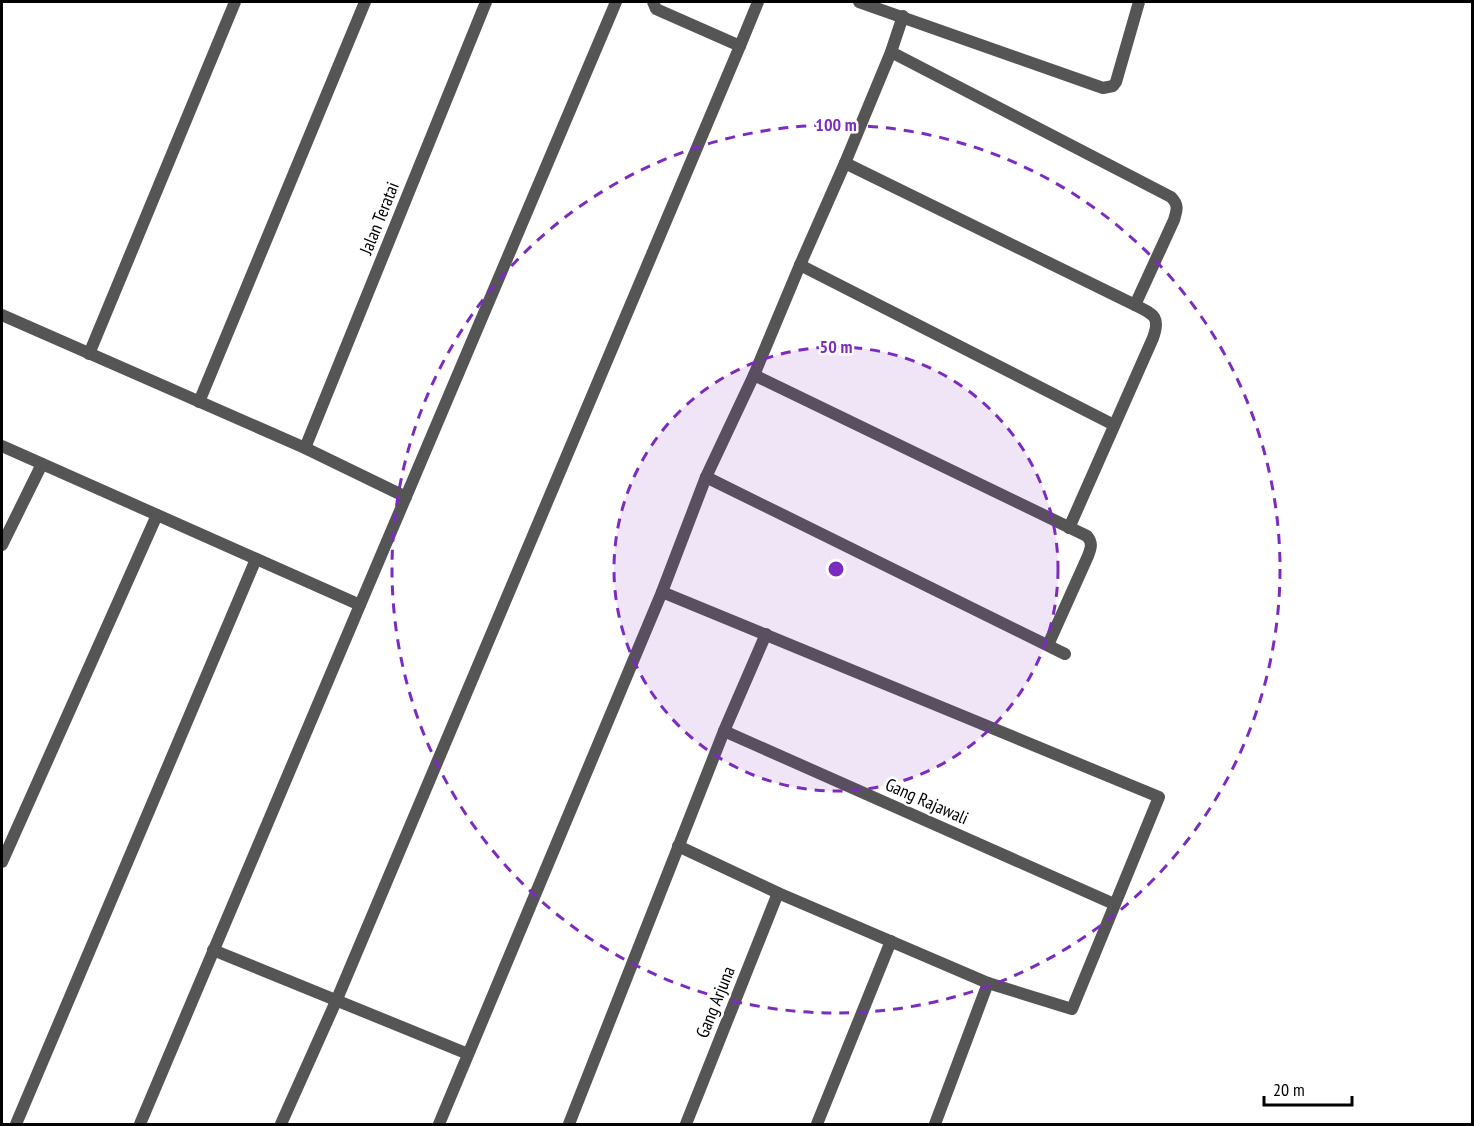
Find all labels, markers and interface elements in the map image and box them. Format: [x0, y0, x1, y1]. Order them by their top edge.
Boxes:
text: 100 m [815, 113, 857, 136]
street label: Jalan Teratai [354, 178, 404, 258]
text: 50 m [820, 335, 852, 358]
centre of rings [826, 559, 846, 579]
street label: Gang Rajawali [882, 773, 972, 829]
street label: Gang Arjuna [690, 963, 740, 1041]
scale bar [1264, 1069, 1352, 1107]
text: 20 m [1273, 1078, 1305, 1101]

